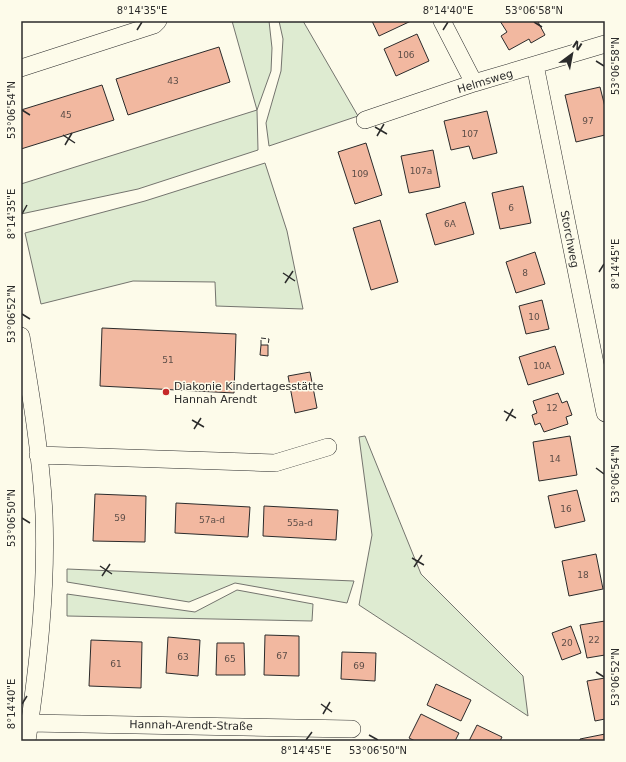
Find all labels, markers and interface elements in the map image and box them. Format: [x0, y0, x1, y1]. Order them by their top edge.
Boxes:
text: 8°14'35"E [117, 5, 167, 16]
text: 8°14'40"E [423, 5, 473, 16]
text: 53°06'58"N [505, 5, 563, 16]
north arrow [552, 34, 592, 74]
text: 53°06'58"N [610, 37, 621, 95]
text: N [570, 38, 584, 54]
house number: 106 [397, 50, 415, 60]
street label: Helmsweg [456, 67, 514, 96]
house number: 43 [167, 76, 179, 86]
text: 53°06'54"N [6, 81, 17, 139]
house number: 45 [60, 110, 72, 120]
house number: 97 [582, 116, 594, 126]
house number: 107 [461, 129, 479, 139]
house number: 107a [410, 166, 432, 176]
house number: 109 [351, 169, 369, 179]
text: 8°14'35"E [6, 189, 17, 239]
house number: 6 [508, 203, 514, 213]
street label: Storchweg [558, 209, 581, 269]
house number: 6A [444, 219, 457, 229]
text: 8°14'45"E [610, 239, 621, 289]
house number: 8 [522, 268, 528, 278]
text: 53°06'52"N [6, 285, 17, 343]
house number: 10 [528, 312, 540, 322]
house number: 51 [162, 355, 174, 365]
house number: 10A [533, 361, 552, 371]
place label: Diakonie Kindertagesstätte Hannah Arendt [174, 380, 324, 406]
marker: Diakonie Kindertagesstätte Hannah Arendt [161, 387, 171, 397]
house number: 12 [546, 403, 558, 413]
text: 53°06'54"N [610, 445, 621, 503]
house number: 14 [549, 454, 561, 464]
text: 53°06'50"N [6, 489, 17, 547]
house number: 16 [560, 504, 572, 514]
house number: 59 [114, 513, 126, 523]
house number: 57a-d [199, 515, 225, 525]
house number: 55a-d [287, 518, 313, 528]
house number: 18 [577, 570, 589, 580]
house number: 22 [588, 635, 600, 645]
house number: 20 [561, 638, 573, 648]
text: 53°06'52"N [610, 648, 621, 706]
house number: 67 [276, 651, 288, 661]
house number: 63 [177, 652, 189, 662]
house number: 65 [224, 654, 236, 664]
house number: 61 [110, 659, 122, 669]
house number: 69 [353, 661, 365, 671]
text: 8°14'40"E [6, 679, 17, 729]
street label: Hannah-Arendt-Straße [129, 718, 253, 733]
text: 8°14'45"E [281, 745, 331, 756]
text: 53°06'50"N [349, 745, 407, 756]

